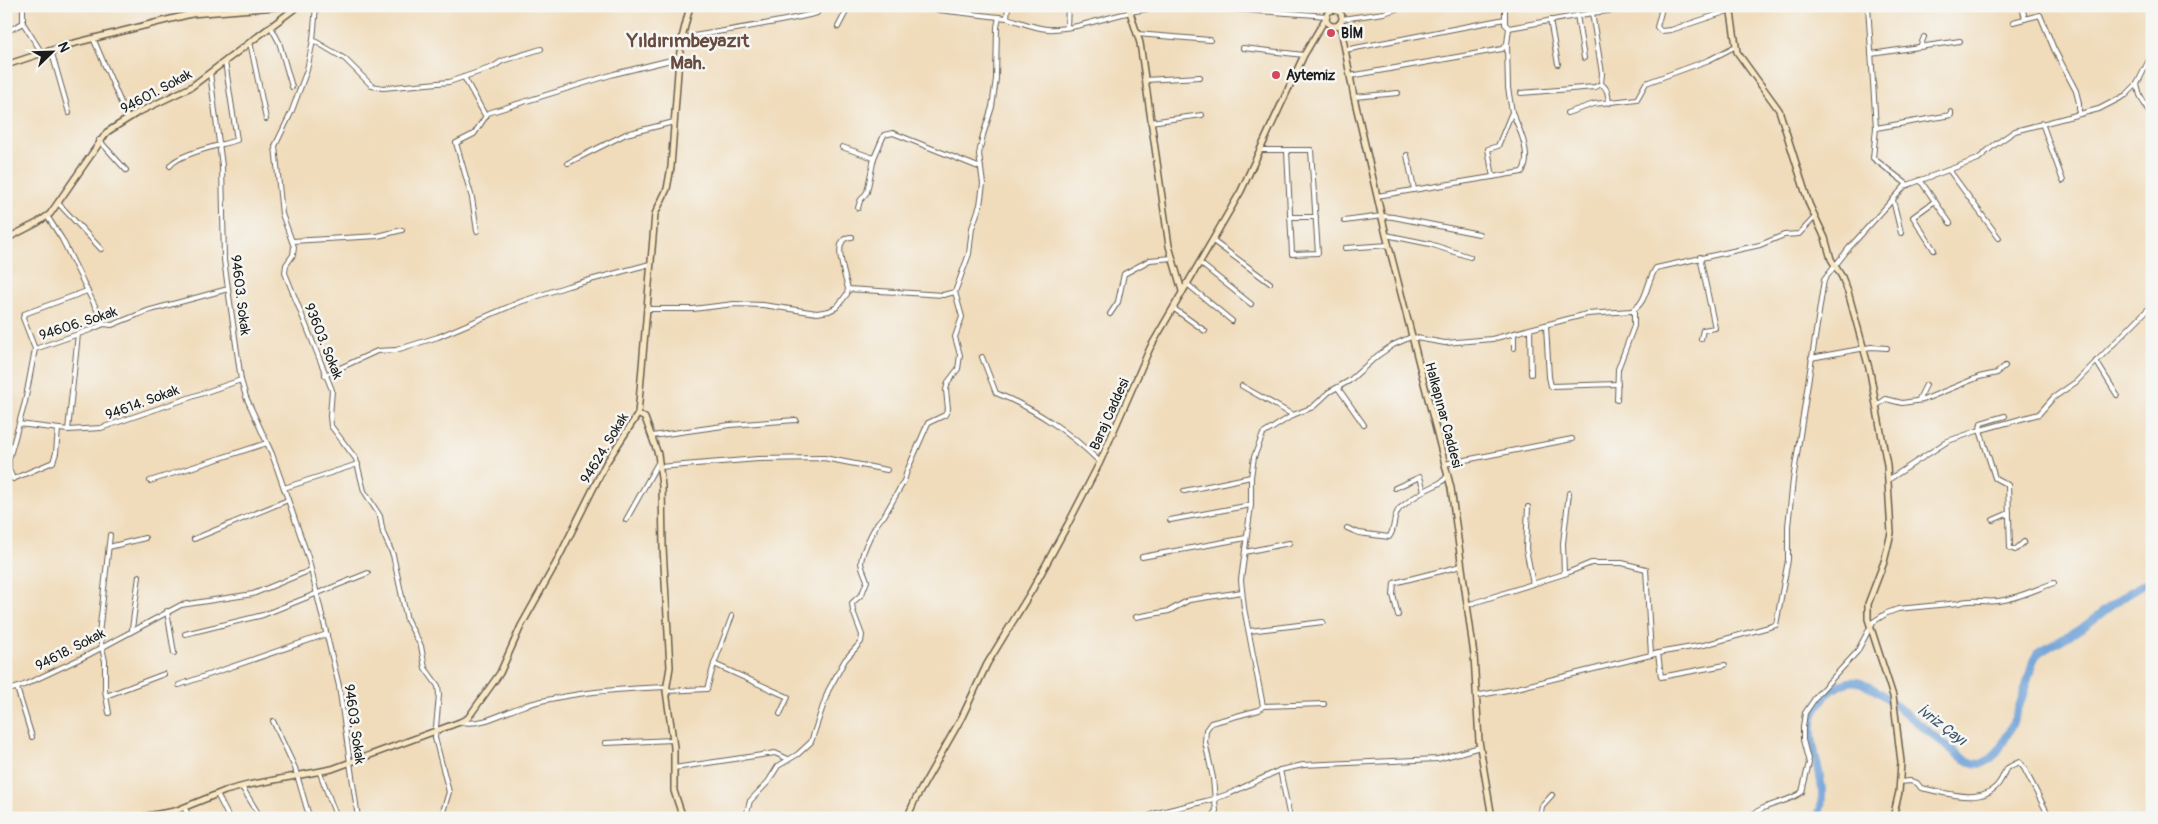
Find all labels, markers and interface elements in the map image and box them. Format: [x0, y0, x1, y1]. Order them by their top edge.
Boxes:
place label: BİM [1341, 24, 1363, 42]
marker: BİM [1325, 27, 1337, 39]
north arrow [28, 28, 78, 78]
district label: Yıldırımbeyazıt Mah. [626, 29, 750, 75]
text: N [54, 39, 73, 55]
street label: 94601. Sokak [118, 65, 195, 117]
place label: Aytemiz [1286, 67, 1336, 84]
marker: Aytemiz [1270, 69, 1282, 81]
street label: 94603. Sokak [227, 254, 254, 336]
street label: 93603. Sokak [301, 301, 347, 382]
street label: 94606. Sokak [37, 303, 120, 344]
street label: Halkapınar Caddesi [1421, 360, 1466, 470]
street label: Baraj Caddesi [1086, 375, 1133, 453]
street label: 94614. Sokak [103, 381, 181, 424]
street label: 94624. Sokak [577, 410, 632, 487]
street label: 94618. Sokak [33, 625, 108, 674]
street label: 94603. Sokak [340, 683, 369, 765]
water label: İvriz Çayı [1913, 701, 1971, 751]

